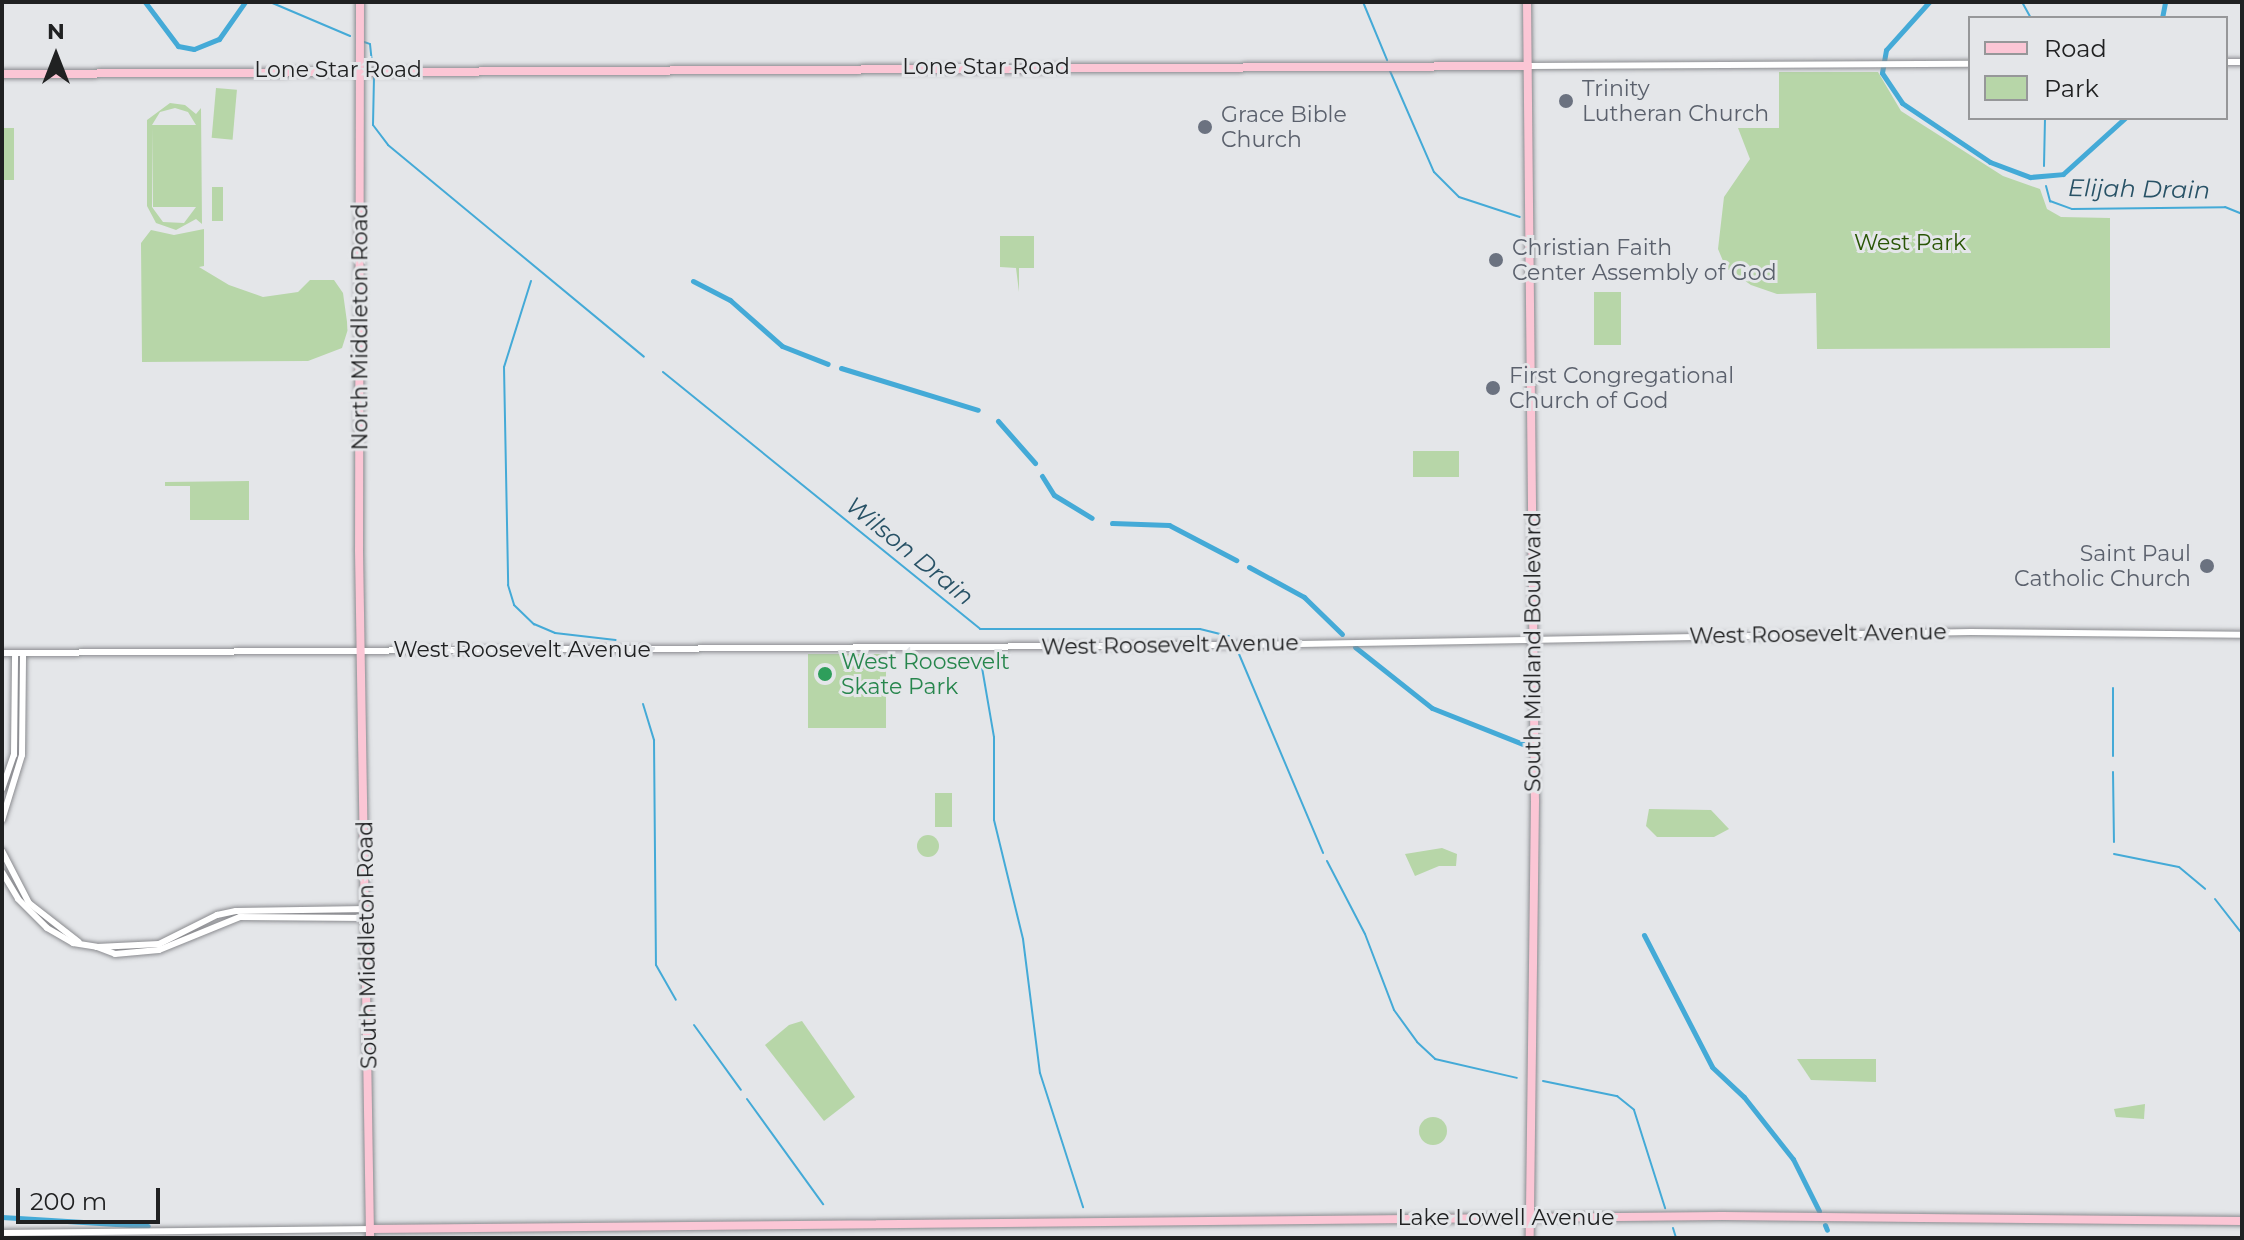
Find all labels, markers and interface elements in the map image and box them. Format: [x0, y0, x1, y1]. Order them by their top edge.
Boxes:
north arrow [16, 16, 96, 96]
legend [1968, 16, 2228, 120]
text: N [47, 18, 65, 45]
text: Road [2044, 34, 2107, 63]
street label: Lone Star Road [902, 54, 1070, 80]
street label: Lone Star Road [254, 57, 422, 83]
text: Park [2044, 74, 2099, 103]
place label: Trinity Lutheran Church [1582, 75, 1769, 126]
marker: Trinity Lutheran Church [1557, 92, 1575, 110]
place label: Grace Bible Church [1221, 101, 1347, 152]
marker: Grace Bible Church [1196, 118, 1214, 136]
water label: Elijah Drain [2068, 173, 2210, 205]
street label: North Middleton Road [347, 204, 373, 450]
park label: West Park [1854, 230, 1966, 256]
place label: Christian Faith Center Assembly of God [1512, 234, 1777, 286]
marker: Christian Faith Center Assembly of God [1487, 251, 1505, 269]
place label: First Congregational Church of God [1509, 362, 1734, 414]
marker: First Congregational Church of God [1484, 379, 1502, 397]
water label: Wilson Drain [840, 491, 980, 611]
street label: South Midland Boulevard [1520, 512, 1546, 792]
place label: Saint Paul Catholic Church [2014, 540, 2191, 592]
marker: Saint Paul Catholic Church [2198, 557, 2216, 575]
street label: West Roosevelt Avenue [1689, 619, 1947, 649]
street label: West Roosevelt Avenue [1041, 630, 1299, 660]
street label: West Roosevelt Avenue [393, 637, 651, 663]
place label: West Roosevelt Skate Park [841, 648, 1010, 700]
marker: West Roosevelt Skate Park [816, 665, 834, 683]
street label: South Middleton Road [352, 821, 382, 1069]
scale bar [20, 1172, 164, 1222]
text: 200 m [30, 1187, 107, 1216]
street label: Lake Lowell Avenue [1398, 1205, 1614, 1231]

